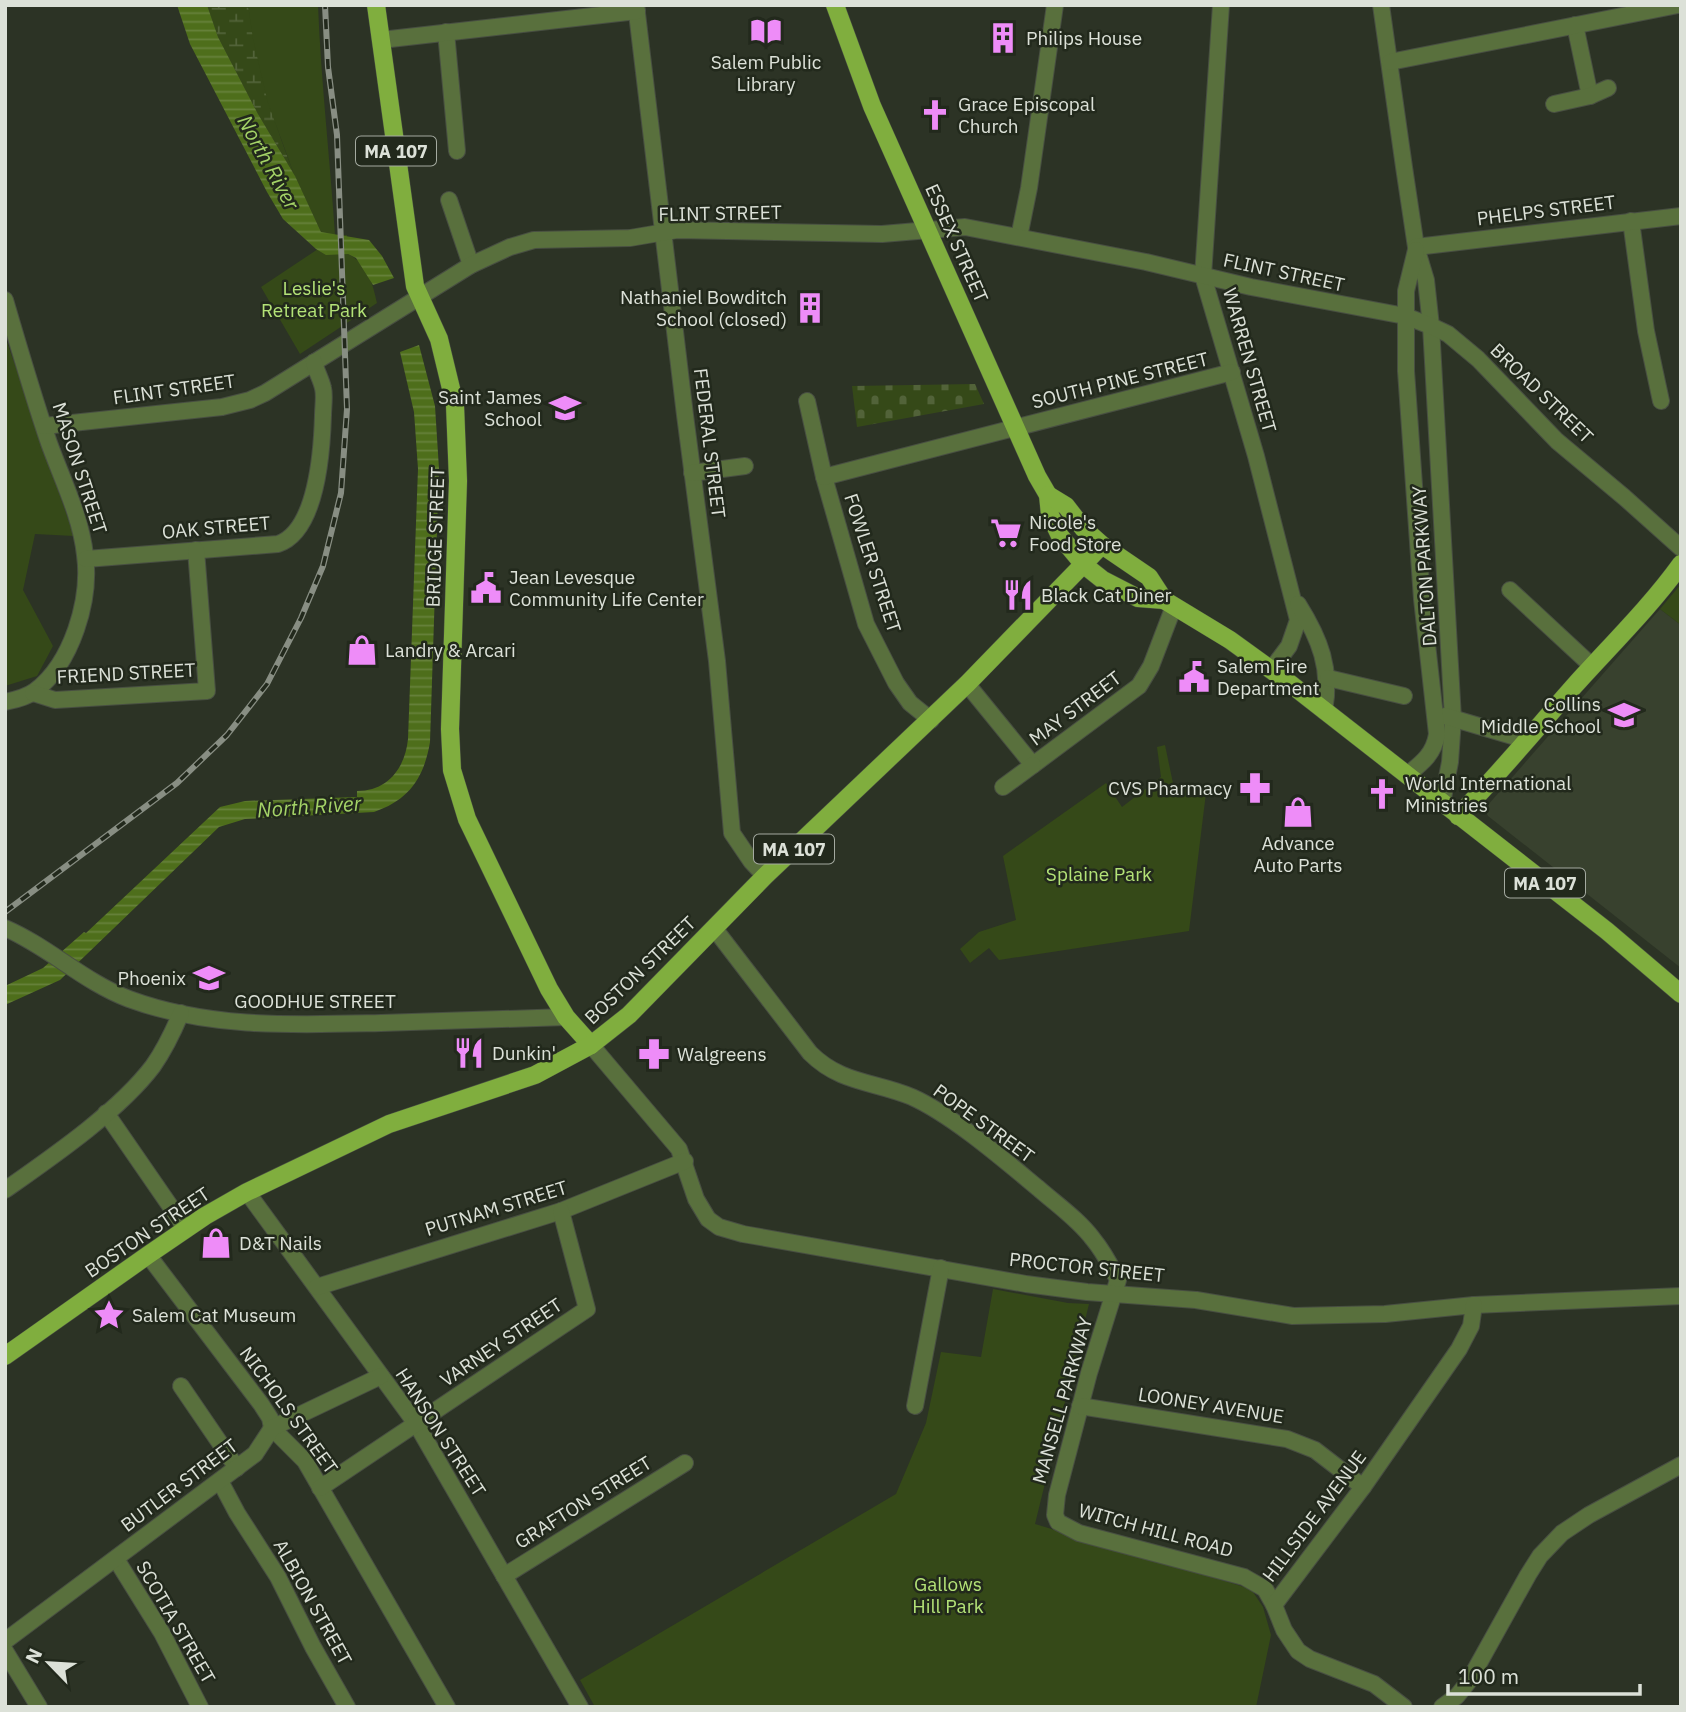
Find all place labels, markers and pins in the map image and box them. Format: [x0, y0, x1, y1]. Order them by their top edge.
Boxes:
library icon: Salem Public Library [749, 14, 783, 48]
building icon: Philips House [986, 21, 1020, 55]
place label: Philips House [1026, 26, 1142, 50]
place label: Salem Public Library [711, 50, 822, 96]
place label: Grace Episcopal Church [958, 92, 1095, 138]
church icon: Grace Episcopal Church [918, 98, 952, 132]
place label: Nathaniel Bowditch School (closed) [620, 285, 787, 331]
building icon: Nathaniel Bowditch School (closed) [793, 291, 827, 325]
place label: Saint James School [438, 385, 542, 431]
school or university icon: Saint James School [548, 391, 582, 425]
place label: Nicole's Food Store [1029, 510, 1122, 556]
supermarket icon: Nicole's Food Store [989, 516, 1023, 550]
place label: Jean Levesque Community Life Center [509, 565, 704, 611]
public building icon: Jean Levesque Community Life Center [469, 571, 503, 605]
restaurant icon: Black Cat Diner [1001, 578, 1035, 612]
place label: Black Cat Diner [1041, 583, 1172, 607]
shop icon: Landry & Arcari [345, 633, 379, 667]
place label: Landry & Arcari [385, 638, 516, 662]
place label: Salem Fire Department [1217, 654, 1320, 700]
public building icon: Salem Fire Department [1177, 660, 1211, 694]
place label: Collins Middle School [1481, 692, 1601, 738]
school or university icon: Collins Middle School [1607, 698, 1641, 732]
pharmacy icon: CVS Pharmacy [1238, 771, 1272, 805]
place label: World International Ministries [1405, 771, 1571, 817]
place label: CVS Pharmacy [1108, 776, 1233, 800]
church icon: World International Ministries [1365, 777, 1399, 811]
shop icon: Advance Auto Parts [1281, 795, 1315, 829]
place label: Advance Auto Parts [1253, 831, 1343, 877]
school or university icon: Phoenix [192, 961, 226, 995]
place label: Phoenix [117, 966, 186, 990]
restaurant icon: Dunkin' [452, 1036, 486, 1070]
pharmacy icon: Walgreens [637, 1037, 671, 1071]
place label: Dunkin' [492, 1041, 556, 1065]
place label: Walgreens [677, 1042, 767, 1066]
shop icon: D&T Nails [199, 1226, 233, 1260]
place label: D&T Nails [239, 1231, 322, 1255]
place icon: Salem Cat Museum [92, 1298, 126, 1332]
place label: Salem Cat Museum [132, 1303, 296, 1327]

